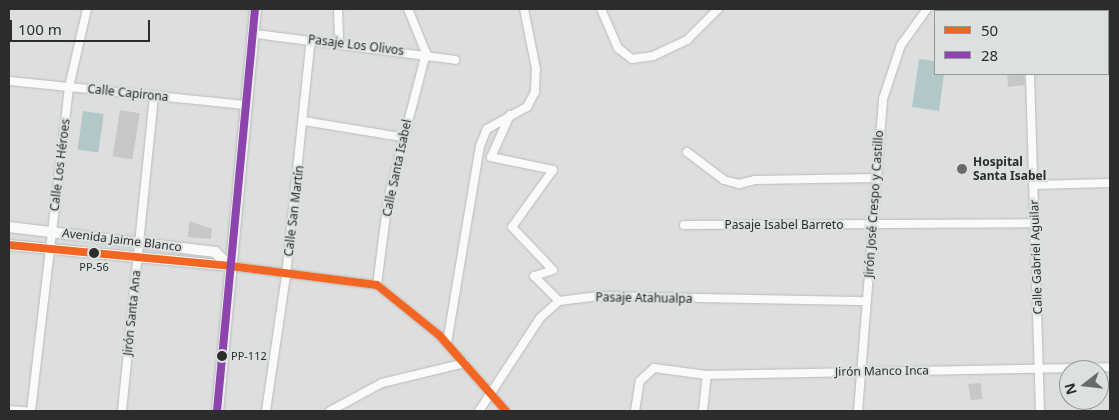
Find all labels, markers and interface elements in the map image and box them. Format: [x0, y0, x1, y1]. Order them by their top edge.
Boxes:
scale bar [12, 10, 152, 42]
legend [934, 10, 1109, 75]
text: 100 m [18, 19, 62, 39]
text: 50 [981, 20, 998, 40]
street label: Pasaje Los Olivos [307, 32, 405, 58]
text: 28 [981, 45, 998, 65]
street label: Calle Capirona [87, 82, 169, 104]
street label: Calle Los Héroes [47, 118, 73, 212]
street label: Calle Santa Isabel [380, 118, 414, 218]
street label: Jirón José Crespo y Castillo [862, 130, 886, 278]
place label: Hospital Santa Isabel [973, 155, 1046, 183]
marker: Hospital Santa Isabel [955, 162, 969, 176]
street label: Calle San Martín [281, 165, 307, 257]
street label: Calle Gabriel Aguilar [1027, 199, 1045, 315]
street label: Pasaje Isabel Barreto [725, 218, 843, 232]
street label: Avenida Jaime Blanco [61, 226, 183, 254]
marker: PP-56 [89, 248, 99, 258]
place label: PP-56 [79, 260, 109, 274]
street label: Jirón Santa Ana [120, 270, 144, 356]
street label: Pasaje Atahualpa [595, 290, 693, 306]
place label: PP-112 [231, 349, 267, 363]
marker: PP-112 [217, 351, 227, 361]
north arrow [1059, 360, 1109, 410]
street label: Jirón Manco Inca [835, 363, 929, 379]
text: N [1059, 381, 1081, 397]

